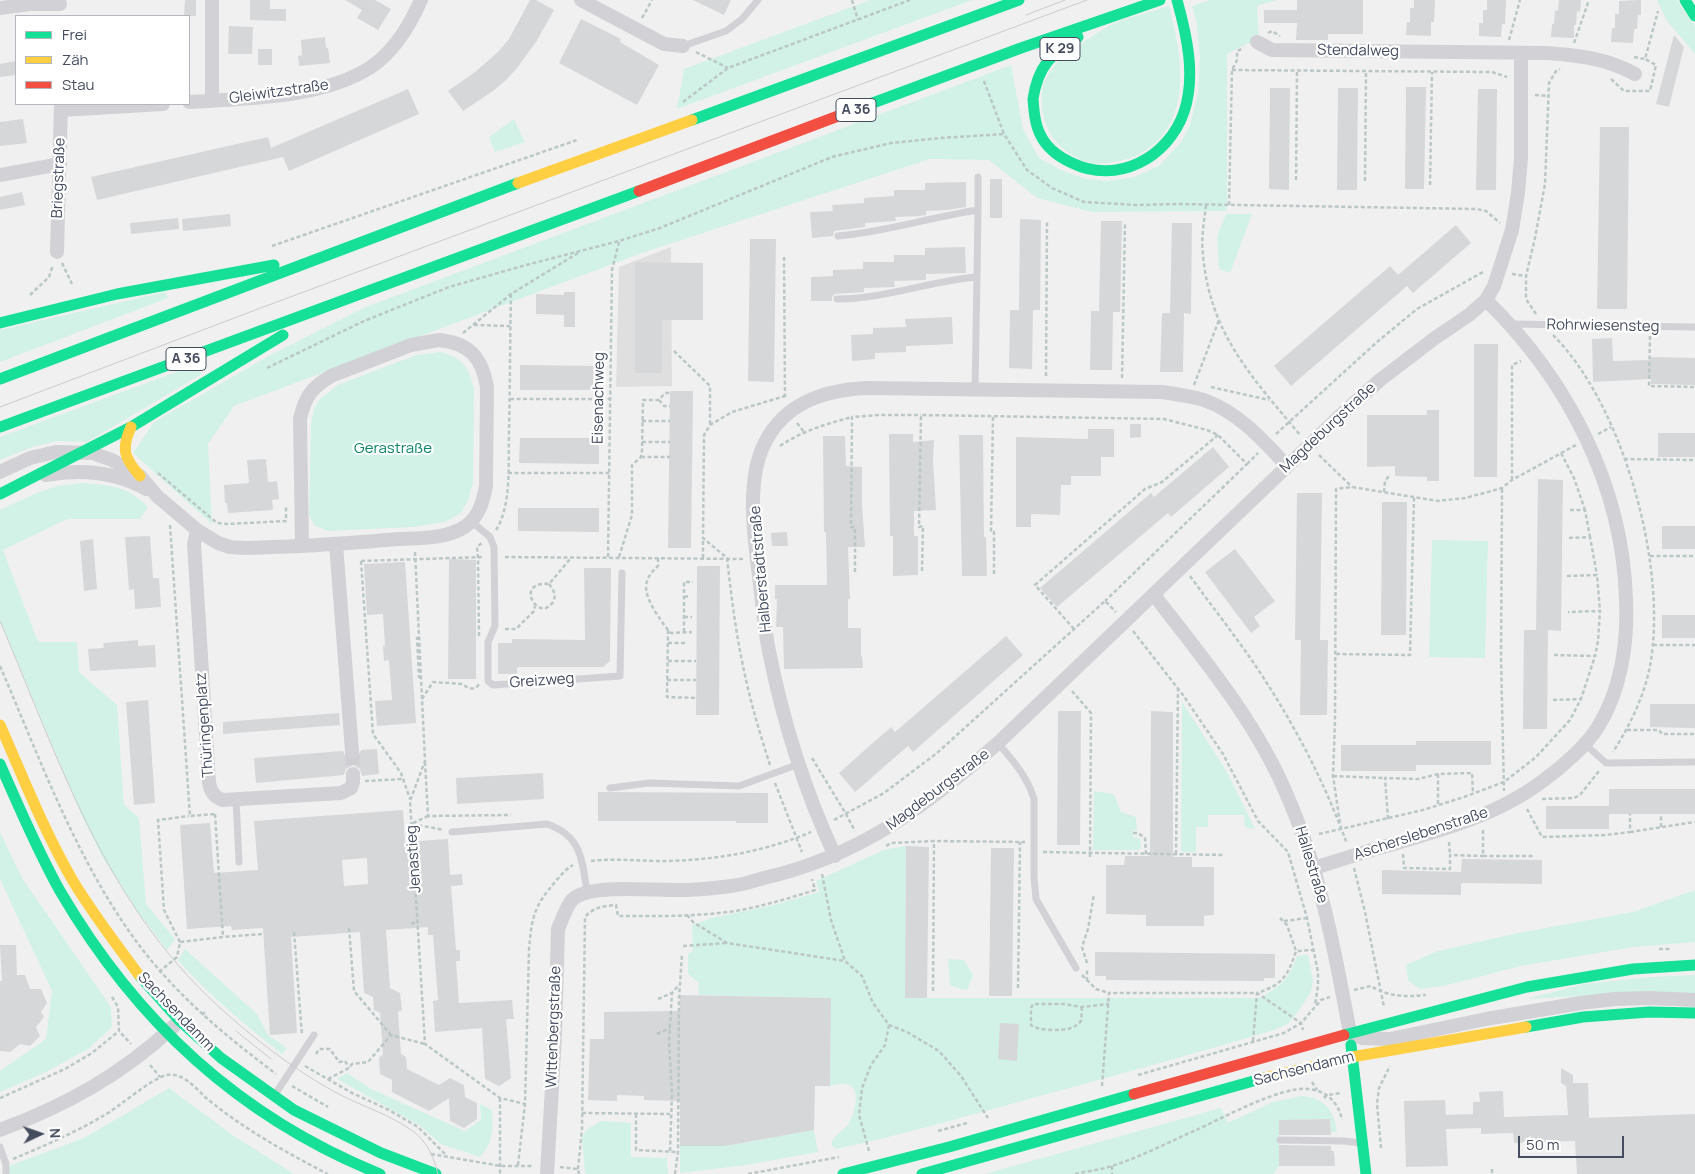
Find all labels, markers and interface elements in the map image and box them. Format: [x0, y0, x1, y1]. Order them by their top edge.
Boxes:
legend [15, 15, 190, 105]
text: Frei [62, 24, 87, 45]
road number: K 29 [1040, 38, 1080, 61]
street label: Stendalweg [1317, 41, 1399, 61]
text: Zäh [62, 49, 88, 70]
text: Stau [62, 74, 95, 95]
street label: Gleiwitzstraße [228, 76, 330, 108]
road number: A 36 [836, 98, 876, 122]
street label: Briegstraße [49, 137, 69, 219]
street label: Rohrwiesensteg [1546, 316, 1660, 336]
road number: A 36 [166, 348, 206, 370]
street label: Eisenachweg [589, 352, 609, 444]
street label: Magdeburgstraße [1276, 379, 1380, 477]
park label: Gerastraße [354, 440, 432, 458]
street label: Halberstadtstraße [746, 505, 776, 633]
street label: Greizweg [509, 670, 575, 692]
street label: Thüringenplatz [192, 672, 218, 778]
street label: Magdeburgstraße [883, 745, 993, 835]
street label: Ascherslebenstraße [1352, 804, 1490, 864]
street label: Hallestraße [1291, 824, 1331, 906]
street label: Jenastieg [403, 825, 425, 893]
street label: Wittenbergstraße [543, 965, 565, 1089]
street label: Sachsendamm [134, 969, 218, 1055]
street label: Sachsendamm [1252, 1048, 1356, 1090]
north arrow [15, 1109, 65, 1159]
scale bar [1520, 1126, 1626, 1158]
text: N [46, 1128, 65, 1139]
text: 50 m [1526, 1134, 1560, 1155]

